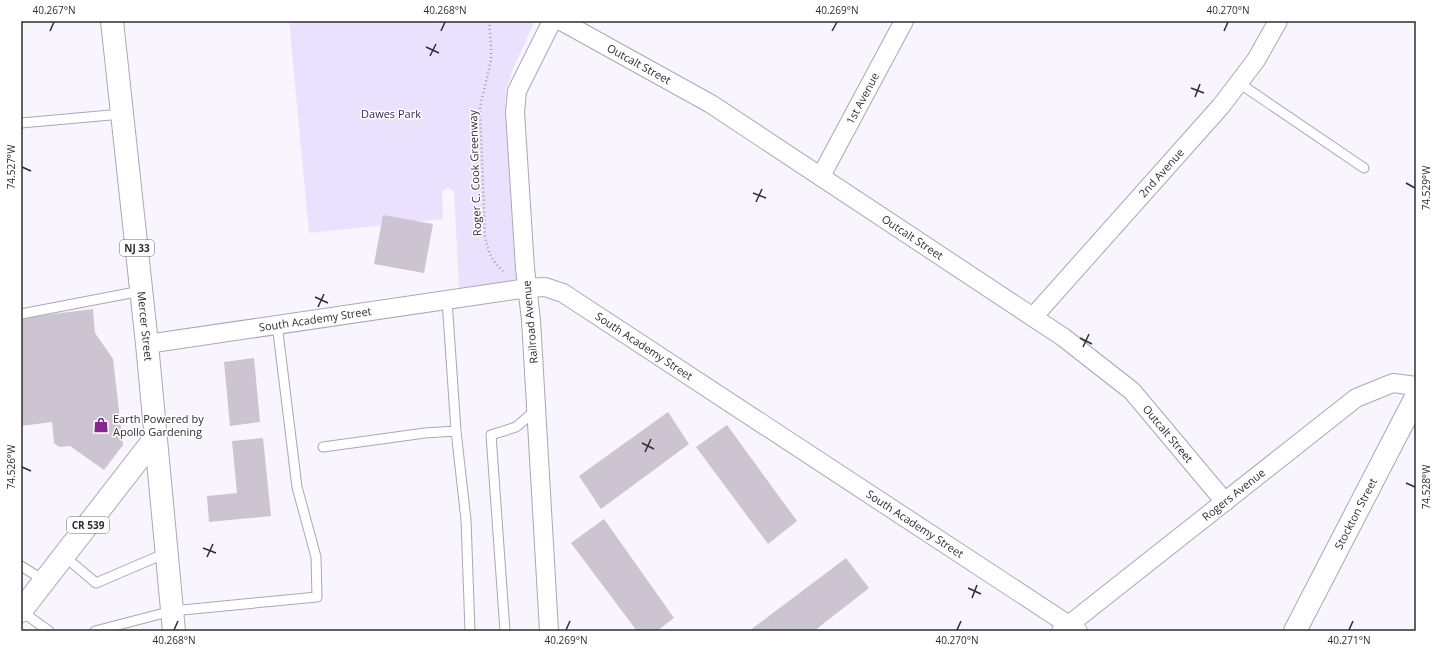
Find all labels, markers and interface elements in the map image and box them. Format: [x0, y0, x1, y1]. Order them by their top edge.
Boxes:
text: 40.267°N [32, 3, 76, 17]
text: 40.268°N [423, 3, 467, 17]
text: 40.269°N [815, 3, 859, 17]
text: 40.270°N [1206, 3, 1250, 17]
street label: Outcalt Street [604, 40, 674, 87]
street label: 1st Avenue [842, 70, 882, 127]
park label: Dawes Park [361, 106, 421, 121]
street label: Roger C. Cook Greenway [465, 109, 484, 236]
text: 74.527°W [4, 144, 18, 189]
street label: 2nd Avenue [1135, 145, 1187, 200]
text: 74.529°W [1419, 165, 1433, 210]
street label: Outcalt Street [879, 211, 947, 263]
road number: NJ 33 [120, 240, 154, 256]
street label: Railroad Avenue [518, 280, 541, 364]
street label: Mercer Street [134, 290, 157, 362]
street label: South Academy Street [258, 303, 372, 334]
street label: South Academy Street [593, 308, 696, 383]
street label: Outcalt Street [1140, 401, 1197, 466]
place label: Earth Powered by Apollo Gardening [113, 411, 204, 439]
shop icon: Earth Powered by Apollo Gardening [92, 416, 110, 434]
text: 74.526°W [4, 444, 18, 489]
text: 74.528°W [1419, 464, 1433, 509]
street label: Rogers Avenue [1199, 465, 1268, 524]
street label: Stockton Street [1330, 475, 1380, 552]
street label: South Academy Street [864, 486, 967, 561]
road number: CR 539 [67, 517, 109, 533]
text: 40.268°N [152, 633, 196, 647]
text: 40.269°N [544, 633, 588, 647]
text: 40.270°N [935, 633, 979, 647]
text: 40.271°N [1327, 633, 1371, 647]

